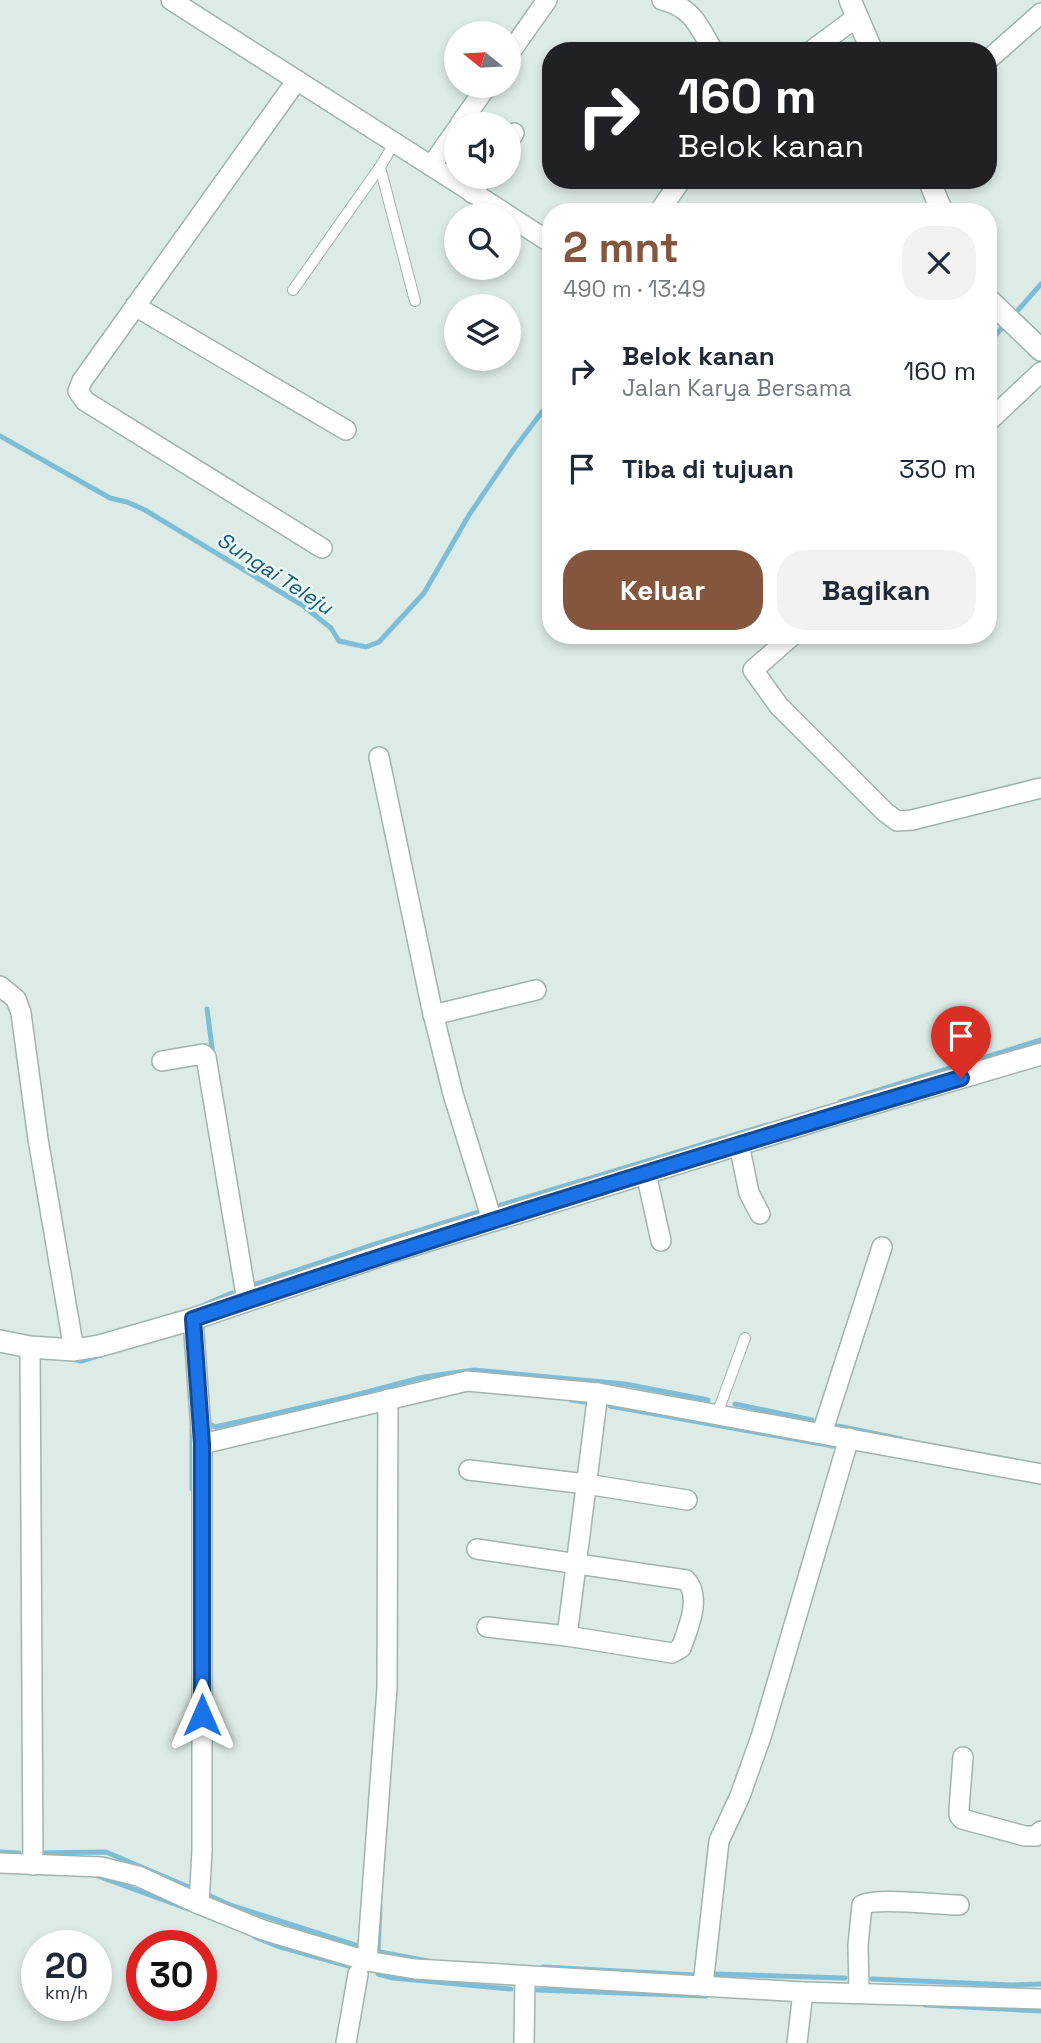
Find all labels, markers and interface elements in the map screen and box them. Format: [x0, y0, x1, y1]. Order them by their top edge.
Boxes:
north arrow [444, 21, 522, 98]
map controls [444, 21, 521, 371]
text: 160 m [678, 65, 816, 127]
icon: right [563, 70, 654, 161]
button: sound [444, 112, 521, 189]
text: Belok kanan [678, 126, 864, 166]
button: search [444, 203, 521, 280]
text: 2 mnt [563, 221, 679, 274]
button: close [902, 226, 976, 300]
text: 490 m · 13:49 [563, 274, 706, 304]
button: layers [444, 294, 521, 371]
text: Belok kanan [622, 339, 775, 373]
icon: right [563, 352, 601, 390]
text: 160 m [904, 354, 976, 388]
text: Jalan Karya Bersama [622, 373, 852, 403]
icon: arrive [563, 450, 601, 488]
text: Tiba di tujuan [622, 452, 794, 486]
text: 330 m [899, 452, 976, 486]
water label: Sungai Teleju [212, 526, 339, 621]
button: Keluar [563, 550, 763, 630]
button: Bagikan [777, 550, 976, 630]
pin [931, 1006, 991, 1078]
icon: arrive [942, 1017, 980, 1055]
position arrow [165, 1678, 239, 1752]
speed limit sign: 30 [126, 1930, 217, 2021]
text: 20 [45, 1944, 88, 1988]
text: km/h [45, 1981, 88, 2004]

